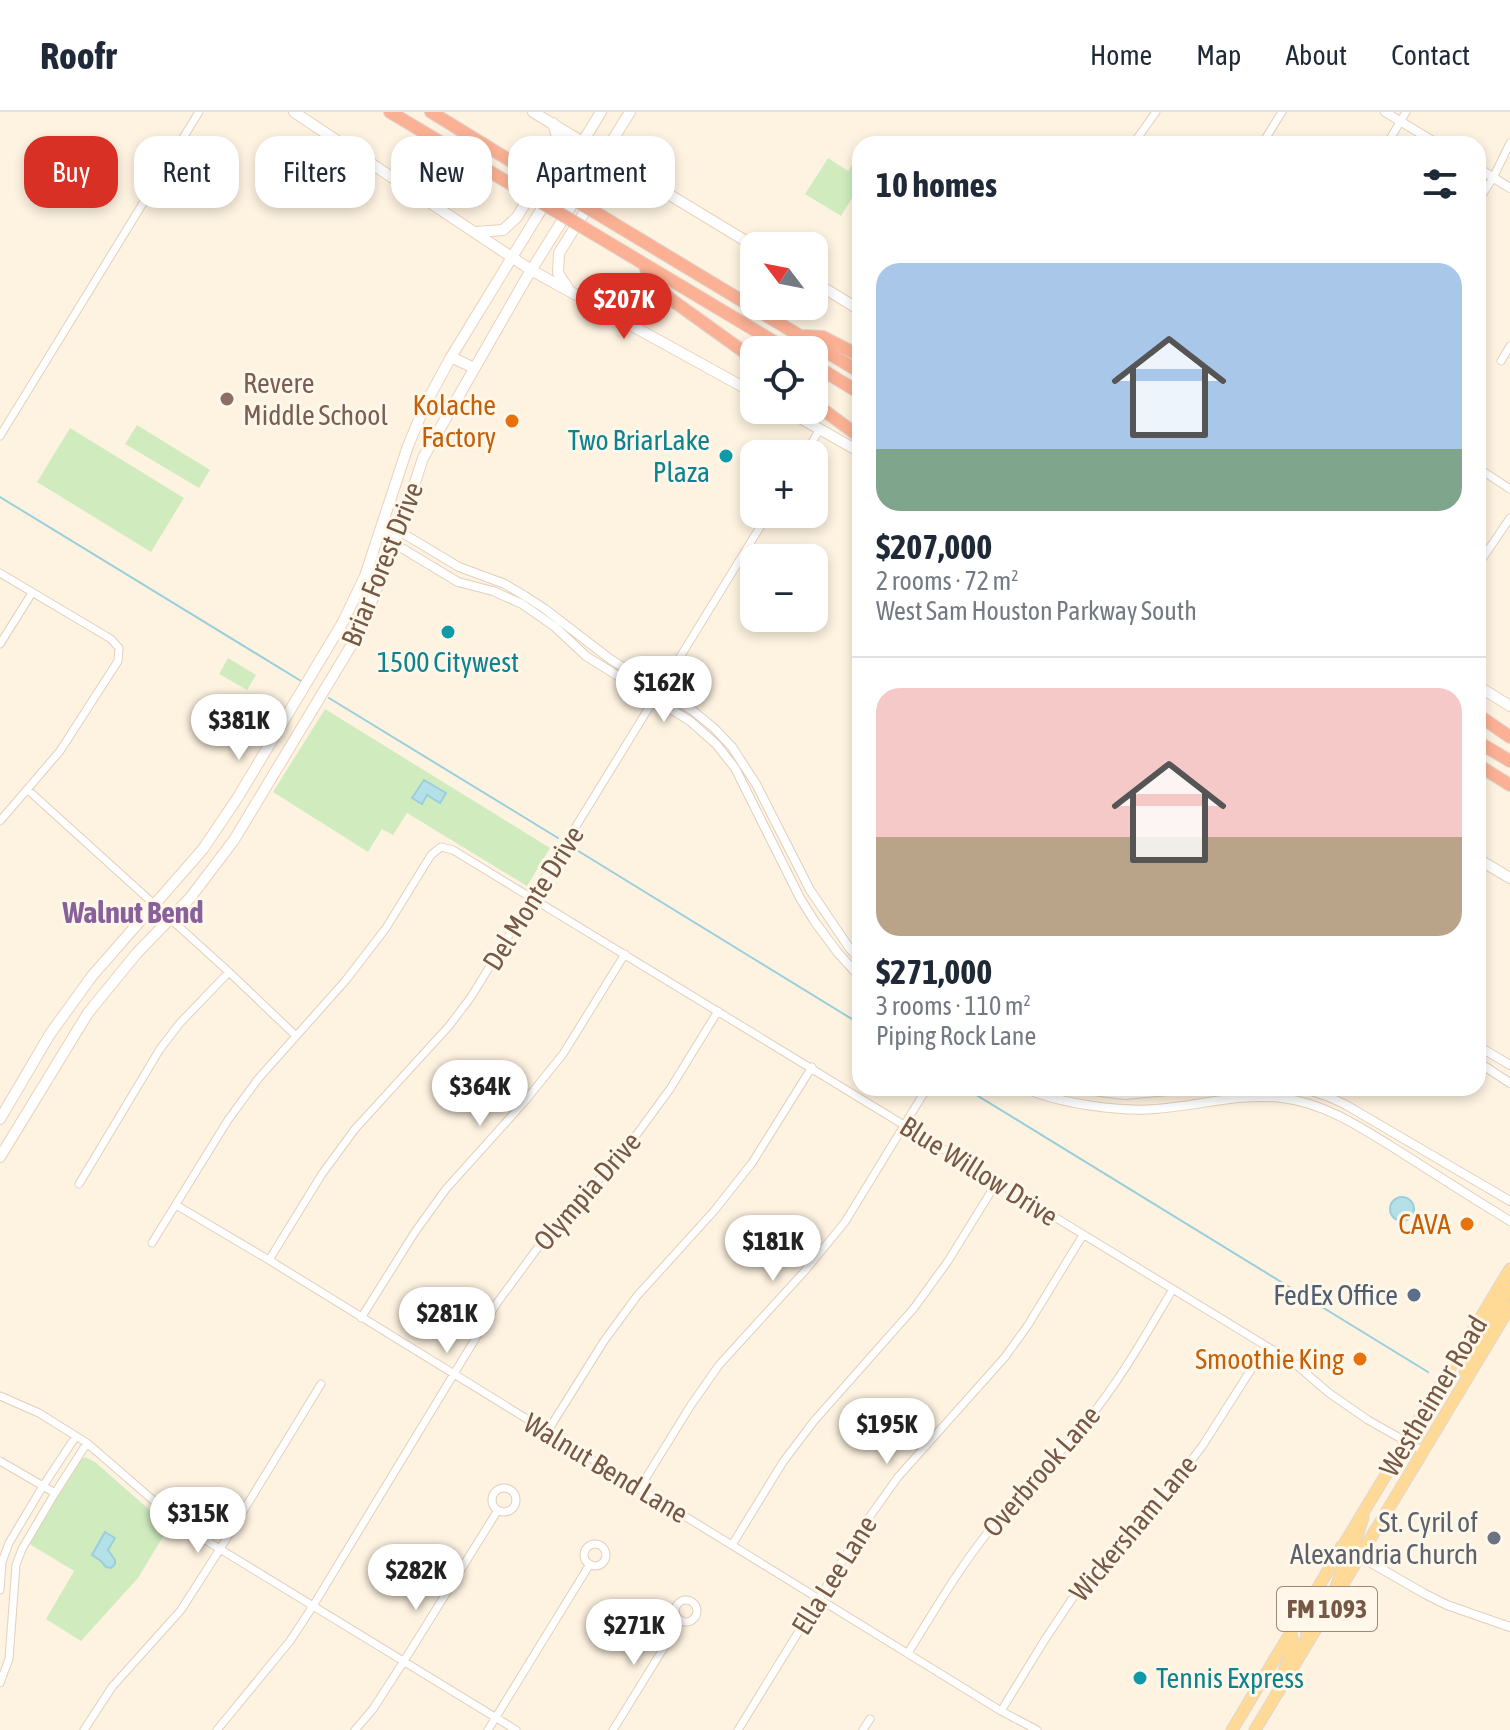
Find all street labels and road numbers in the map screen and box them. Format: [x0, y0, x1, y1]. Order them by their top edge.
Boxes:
street label: Briar Forest Drive [335, 477, 429, 651]
street label: Del Monte Drive [476, 820, 590, 976]
street label: Blue Willow Drive [894, 1110, 1064, 1232]
street label: Olympia Drive [527, 1125, 647, 1257]
street label: Westheimer Road [1373, 1310, 1493, 1482]
street label: Overbrook Lane [976, 1399, 1106, 1543]
street label: Walnut Bend Lane [518, 1406, 694, 1530]
street label: Wickersham Lane [1063, 1449, 1203, 1607]
street label: Ella Lee Lane [785, 1510, 883, 1640]
road number: FM 1093 [1277, 1587, 1377, 1631]

